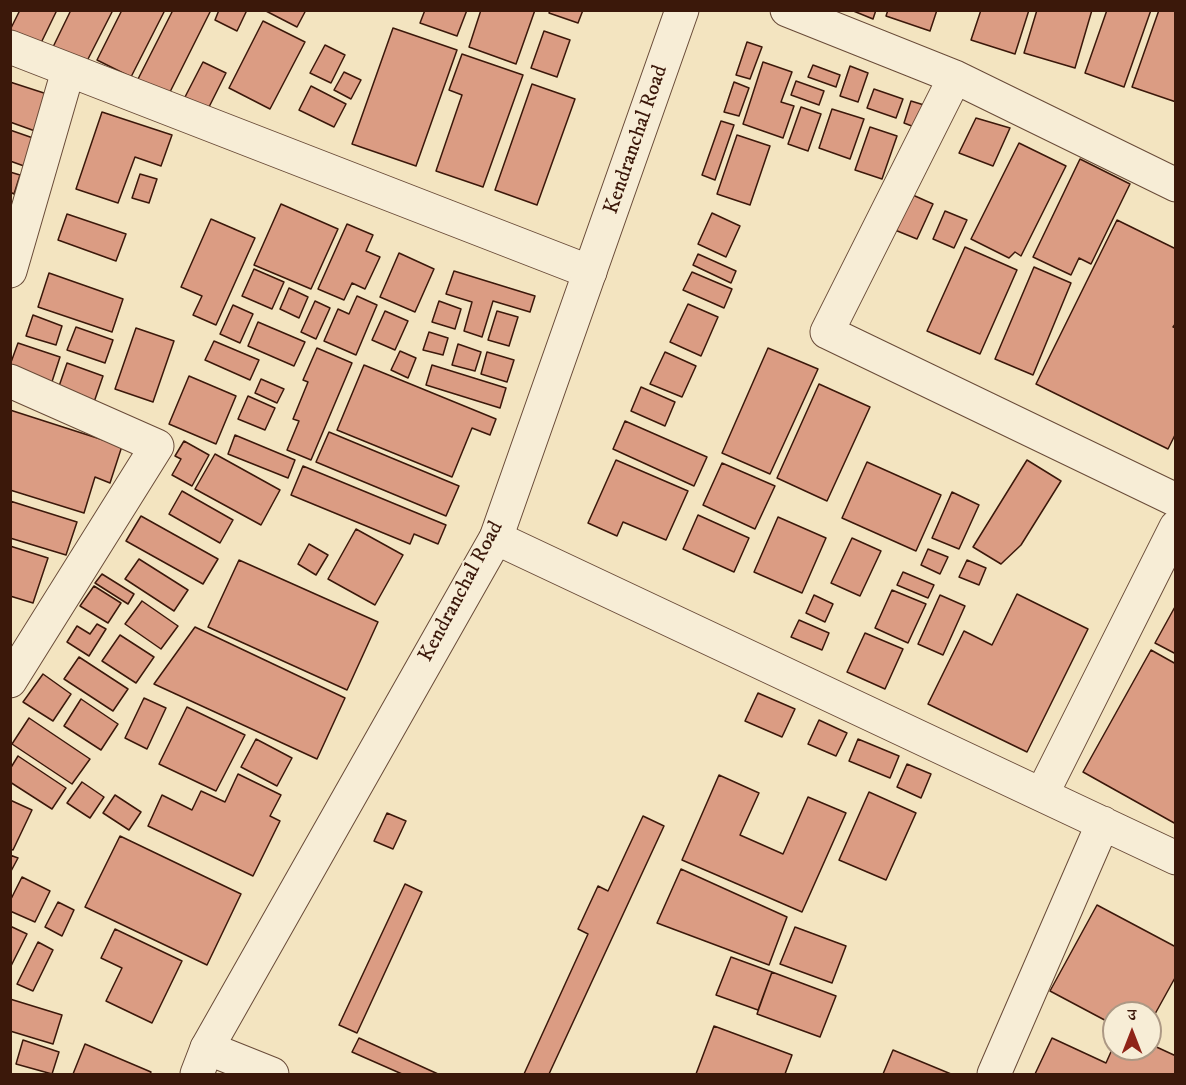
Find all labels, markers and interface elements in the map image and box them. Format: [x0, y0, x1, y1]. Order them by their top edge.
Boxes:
street label: Kendranchal Road [600, 62, 674, 218]
street label: Kendranchal Road [414, 517, 510, 667]
north arrow [1102, 1001, 1162, 1061]
text: उ [1128, 1005, 1136, 1025]

